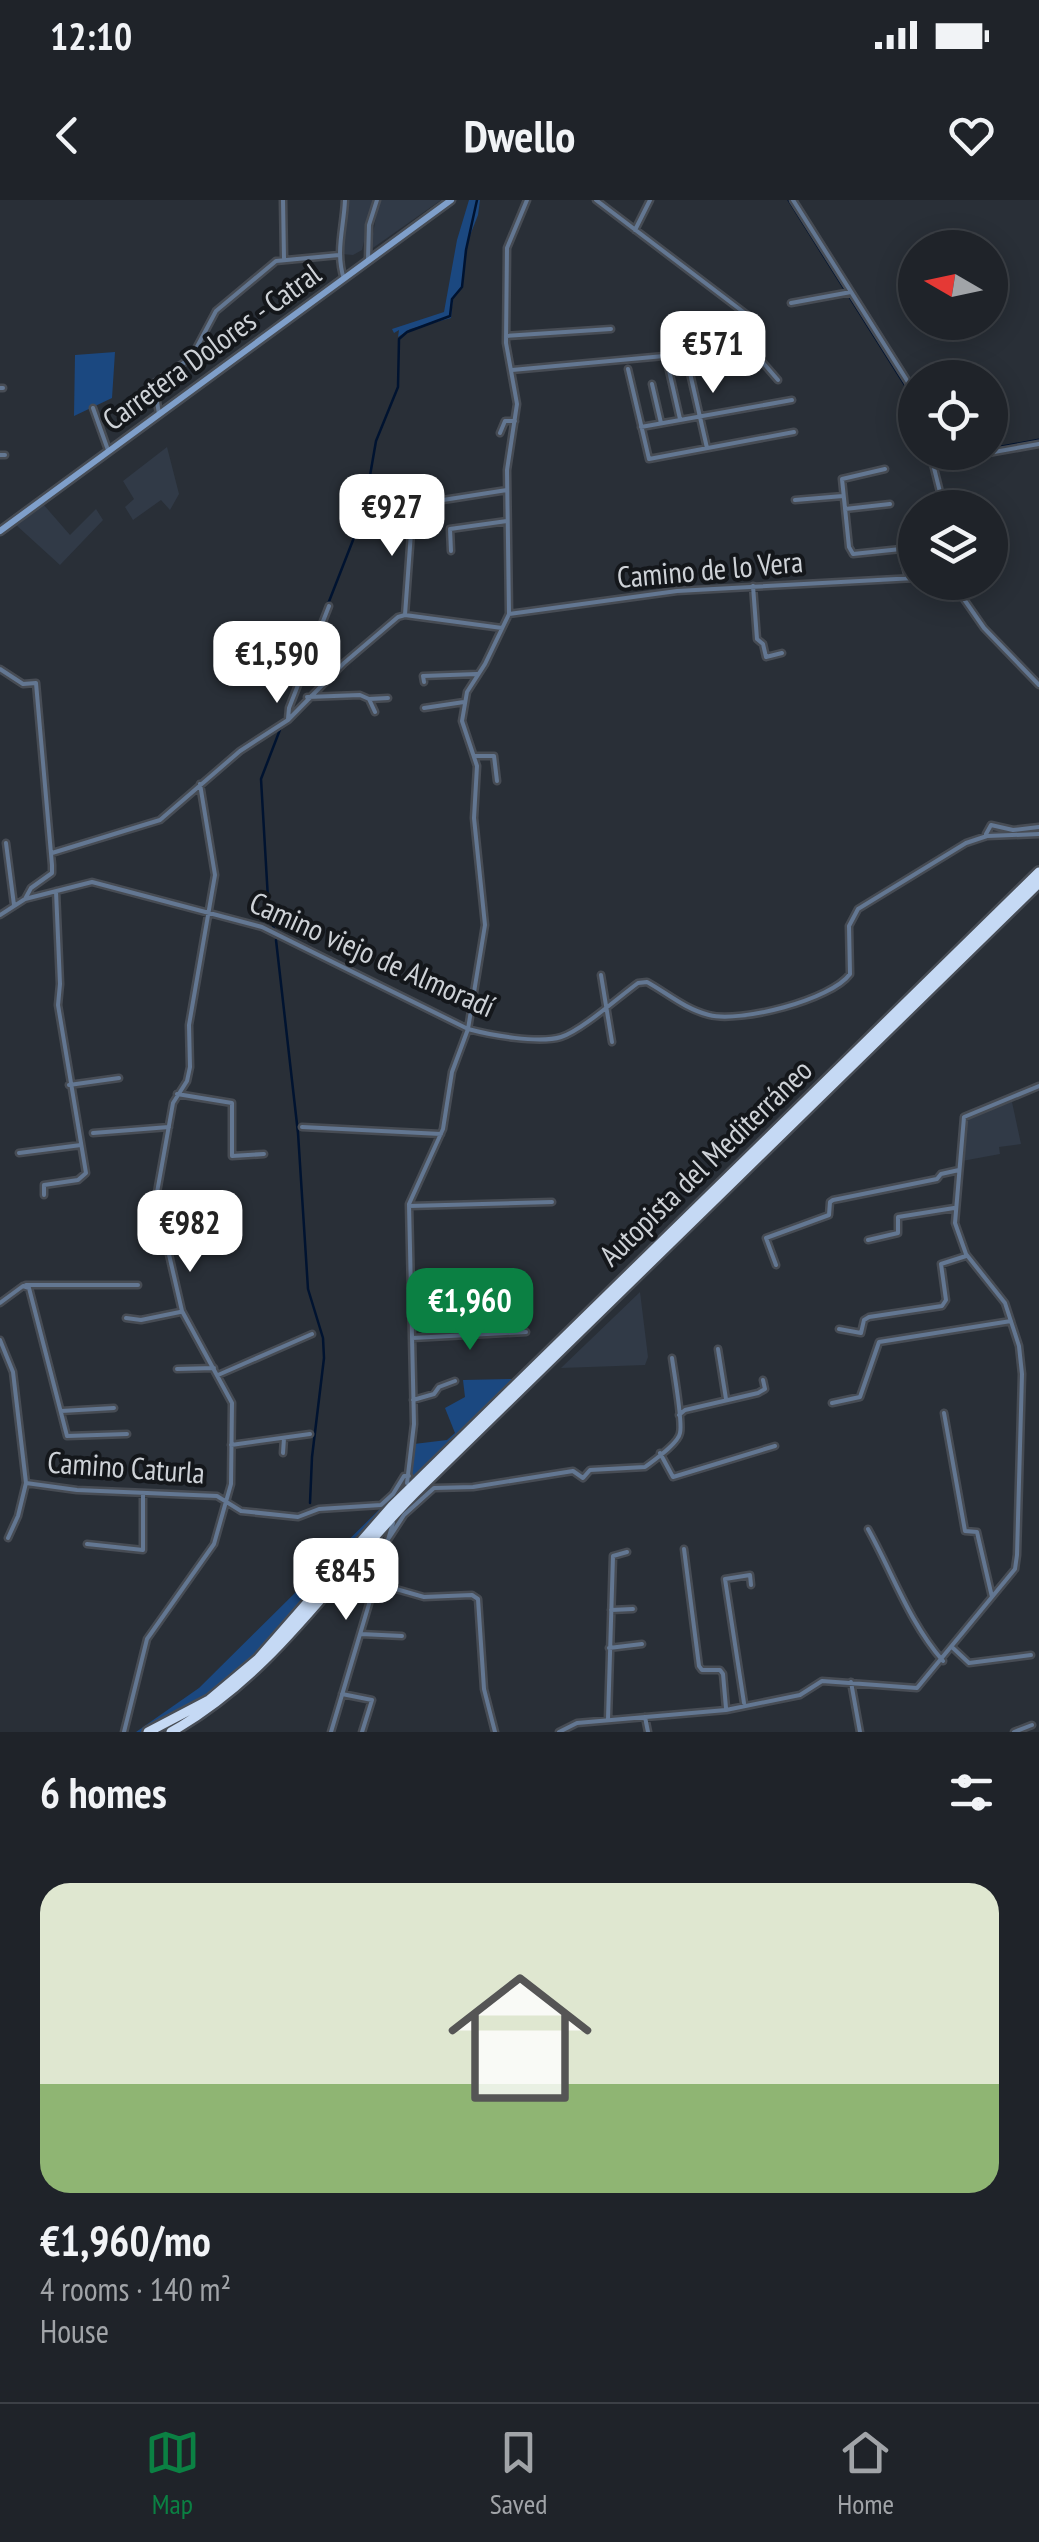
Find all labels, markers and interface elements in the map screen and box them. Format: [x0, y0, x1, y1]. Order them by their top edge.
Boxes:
text: 12:10 [50, 11, 132, 60]
text: Dwello [464, 106, 575, 164]
icon: back [40, 108, 95, 163]
icon: heart [944, 108, 999, 163]
north arrow [898, 230, 1008, 340]
map controls [898, 230, 1008, 600]
street label: Carretera Dolores - Catral [94, 253, 328, 438]
pin: €571 [654, 311, 772, 396]
text: €571 [682, 322, 744, 364]
button: locate [898, 360, 1008, 470]
pin: €927 [333, 474, 451, 559]
text: €927 [361, 485, 423, 527]
button: layers [898, 490, 1008, 600]
street label: Camino de lo Vera [615, 541, 804, 596]
pin: €1,590 [196, 621, 358, 706]
text: €1,590 [235, 632, 319, 674]
street label: Camino viejo de Almoradí [244, 882, 502, 1025]
street label: Autopista del Mediterráneo [590, 1050, 820, 1274]
pin: €982 [131, 1190, 249, 1275]
text: €982 [159, 1201, 221, 1243]
pin: €1,960 [389, 1268, 551, 1353]
text: €1,960 [428, 1279, 512, 1321]
street label: Camino Caturla [46, 1442, 206, 1491]
pin: €845 [287, 1538, 405, 1623]
text: €845 [315, 1549, 377, 1591]
text: 6 homes [40, 1765, 167, 1820]
icon: filters [944, 1765, 999, 1820]
icon: home [430, 1948, 610, 2128]
text: €1,960/mo [40, 2213, 211, 2268]
text: 4 rooms · 140 m² [40, 2268, 231, 2310]
text: House [40, 2310, 109, 2352]
tab: Map [145, 2425, 200, 2522]
tab: Saved [490, 2425, 547, 2522]
tab: Home [837, 2425, 894, 2522]

